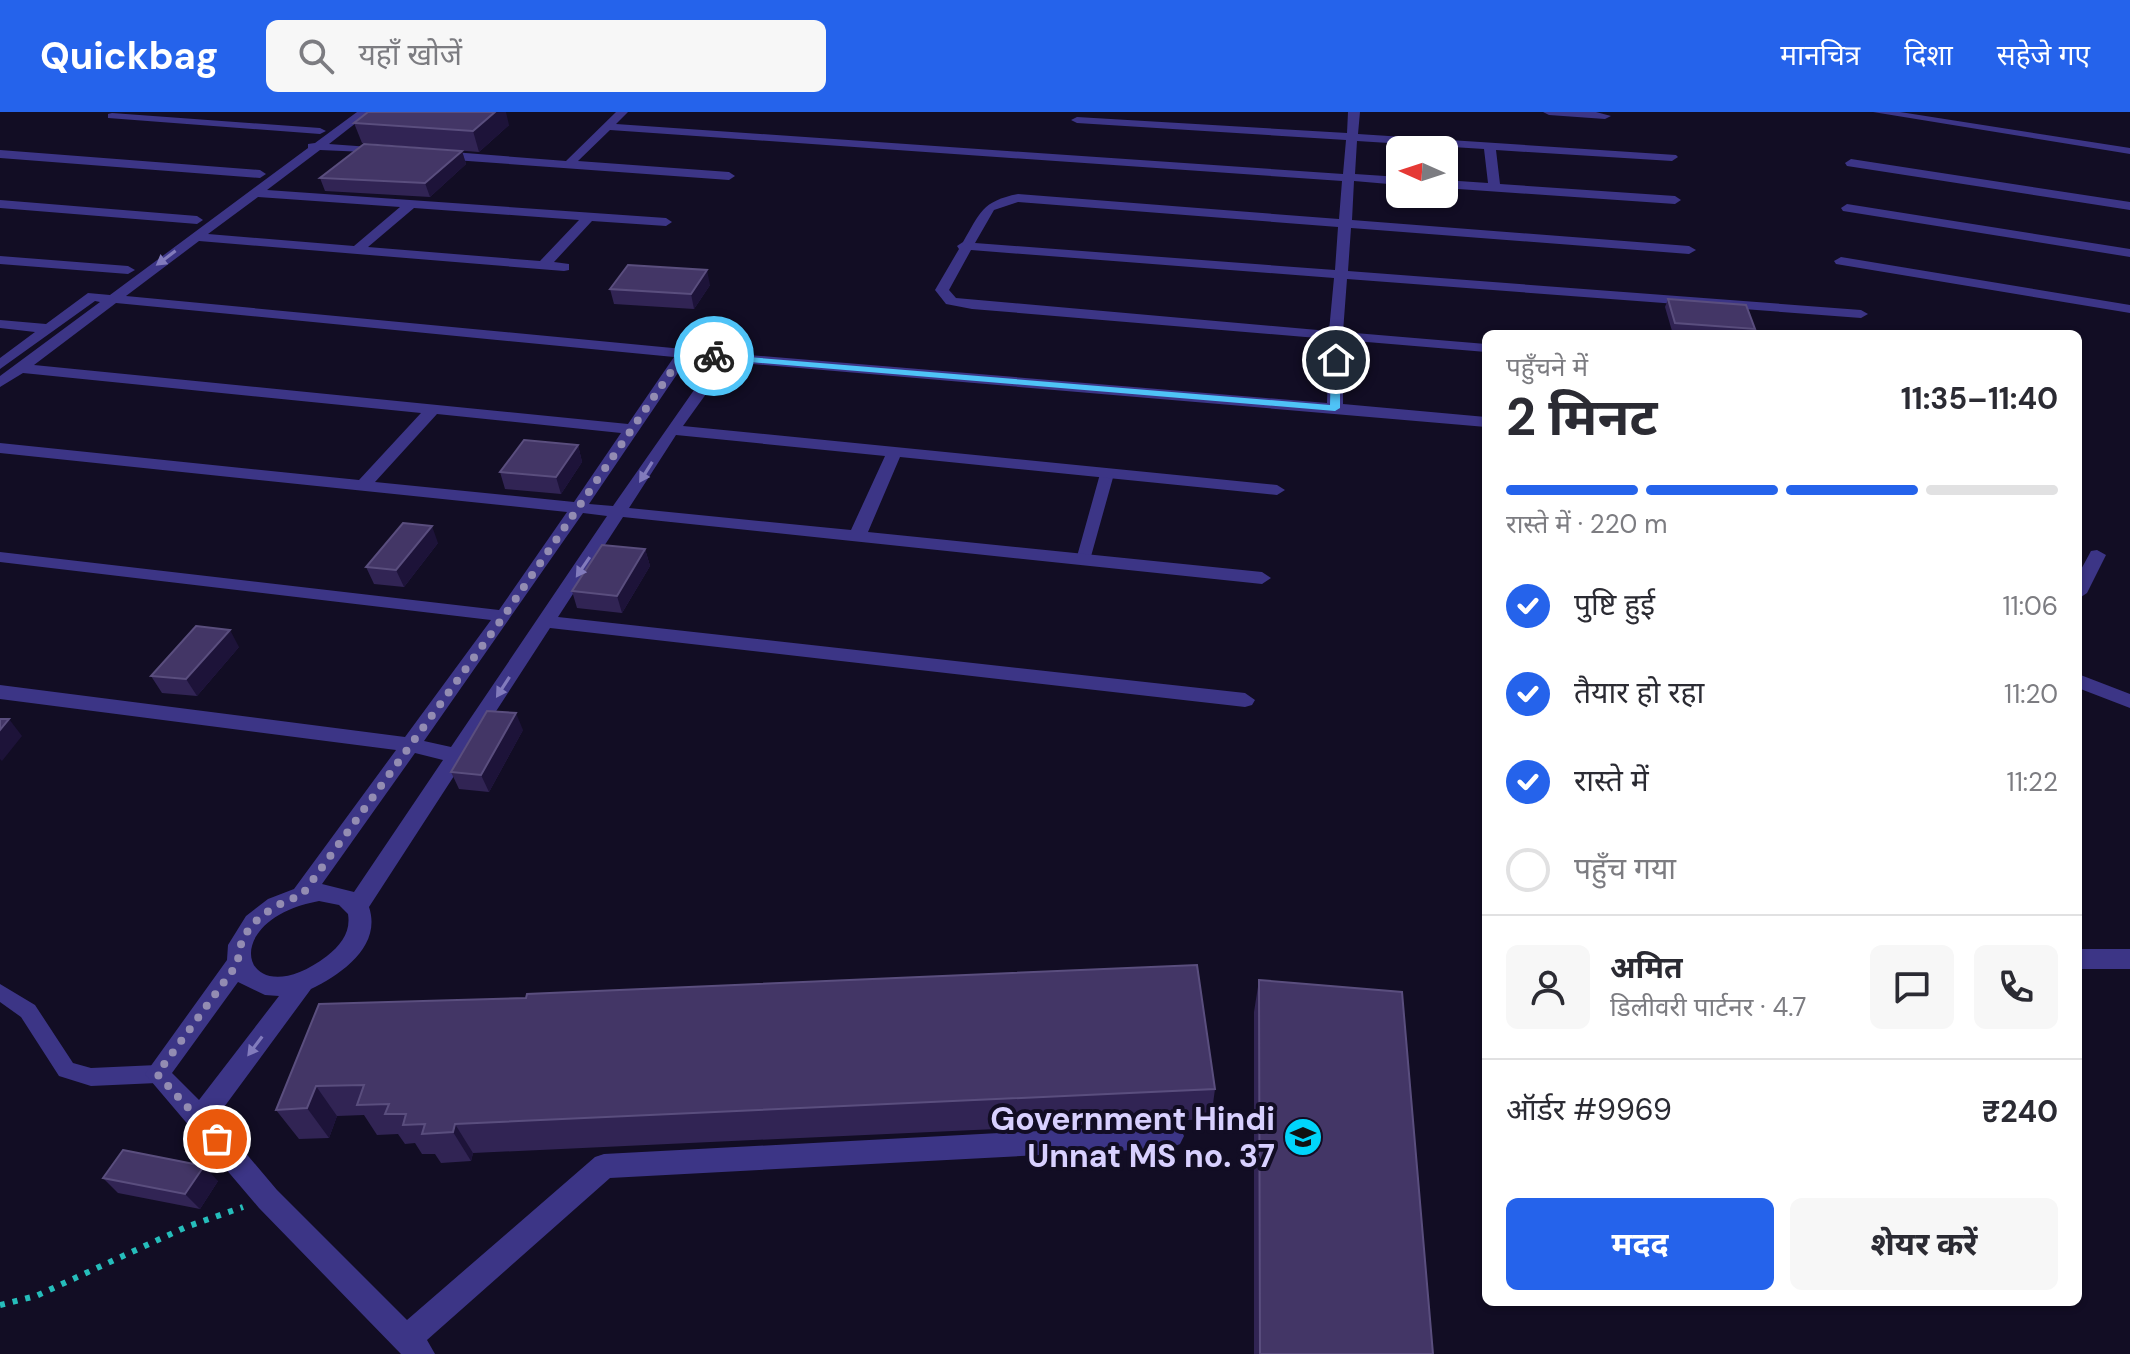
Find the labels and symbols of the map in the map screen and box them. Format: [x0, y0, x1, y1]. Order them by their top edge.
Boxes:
north arrow [1386, 136, 1458, 208]
one-way arrow [156, 250, 177, 266]
courier [674, 316, 754, 396]
pin [1302, 326, 1370, 394]
one-way arrow [639, 460, 654, 483]
one-way arrow [576, 557, 591, 578]
one-way arrow [495, 676, 510, 697]
one-way arrow [248, 1035, 263, 1056]
place label: Government Hindi Unnat MS no. 37 [990, 1098, 1275, 1177]
pin [183, 1105, 251, 1173]
school or university icon: Government Hindi Unnat MS no. 37 [1282, 1116, 1324, 1158]

